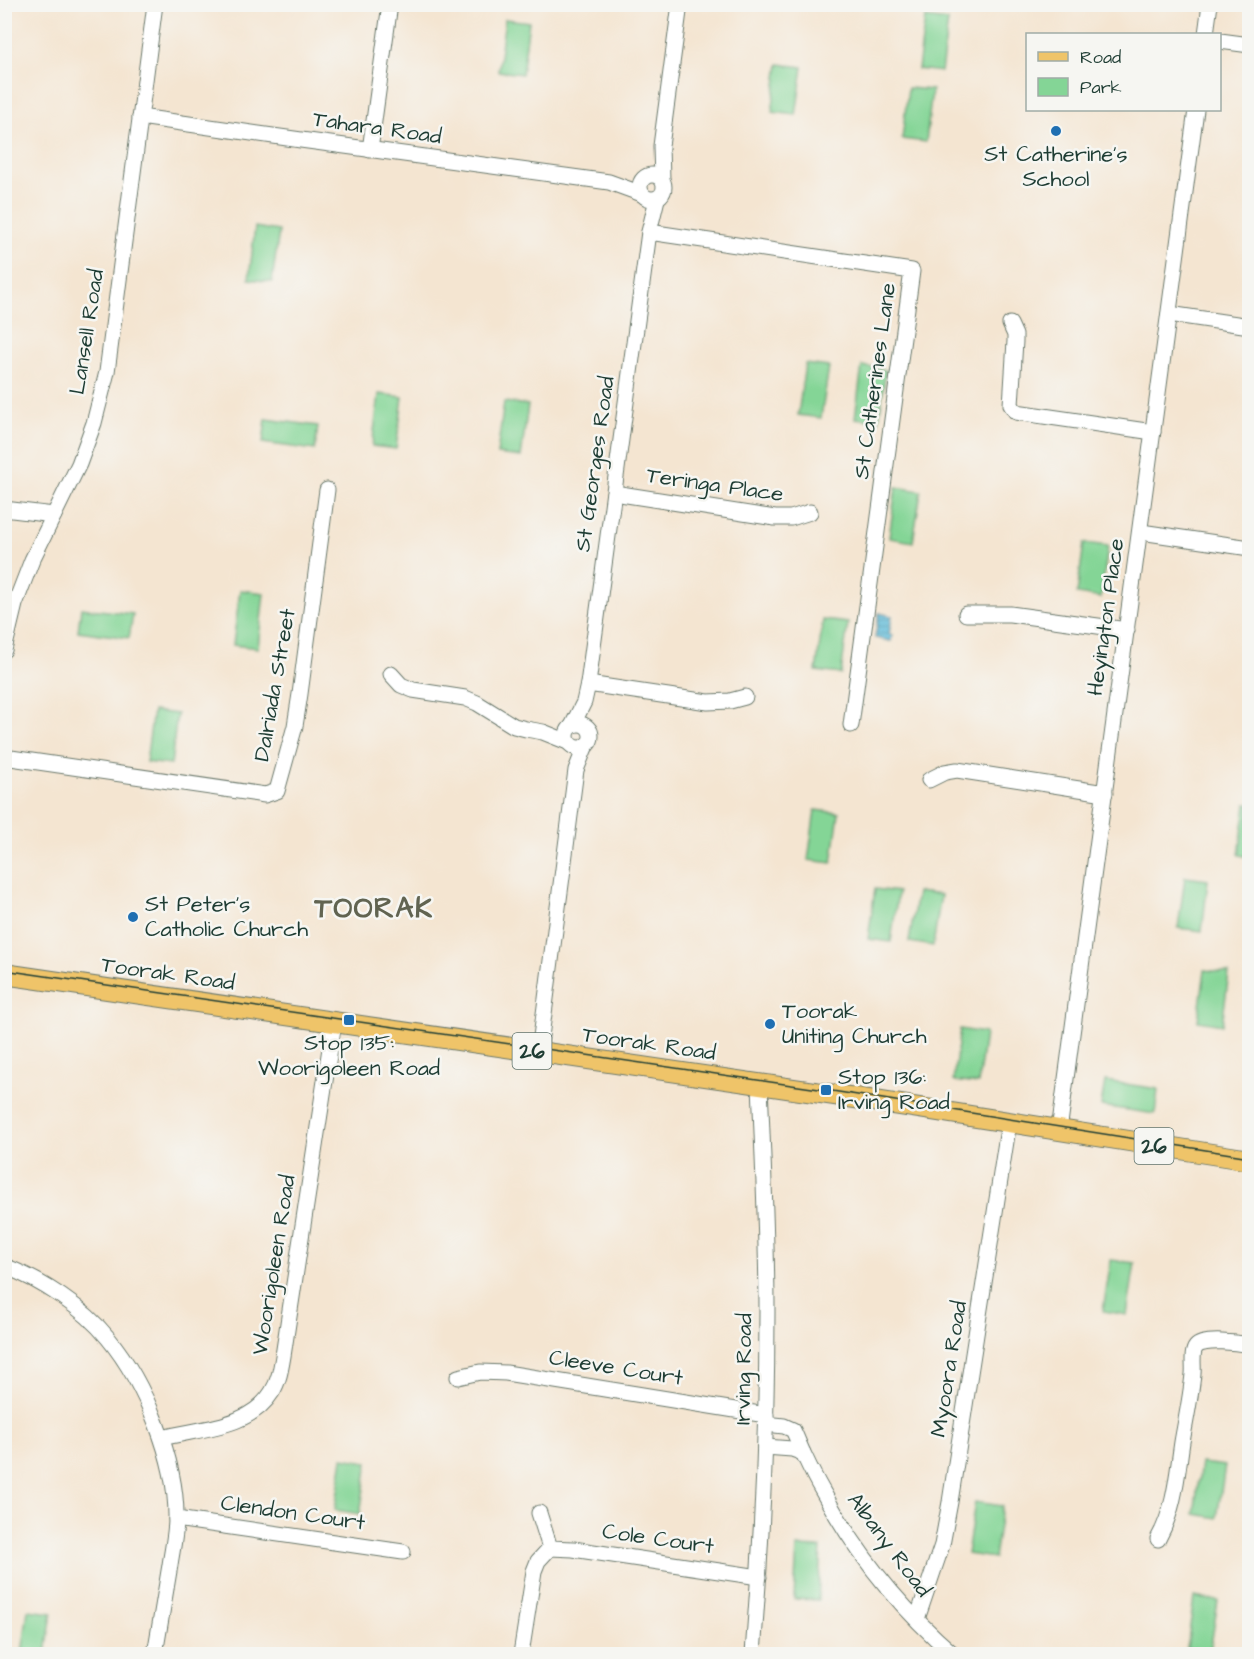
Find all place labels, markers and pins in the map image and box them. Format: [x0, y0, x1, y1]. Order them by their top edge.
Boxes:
marker: St Catherine's School [1049, 124, 1063, 138]
place label: St Catherine's School [984, 139, 1128, 195]
place label: St Peter's Catholic Church [145, 889, 308, 945]
marker: St Peter's Catholic Church [126, 910, 140, 924]
place label: Toorak Uniting Church [782, 996, 927, 1053]
marker: Stop 135: Woorigoleen Road [342, 1013, 356, 1027]
marker: Toorak Uniting Church [763, 1017, 777, 1031]
place label: Stop 135: Woorigoleen Road [258, 1028, 440, 1085]
place label: Stop 136: Irving Road [838, 1062, 950, 1119]
marker: Stop 136: Irving Road [819, 1083, 833, 1097]

